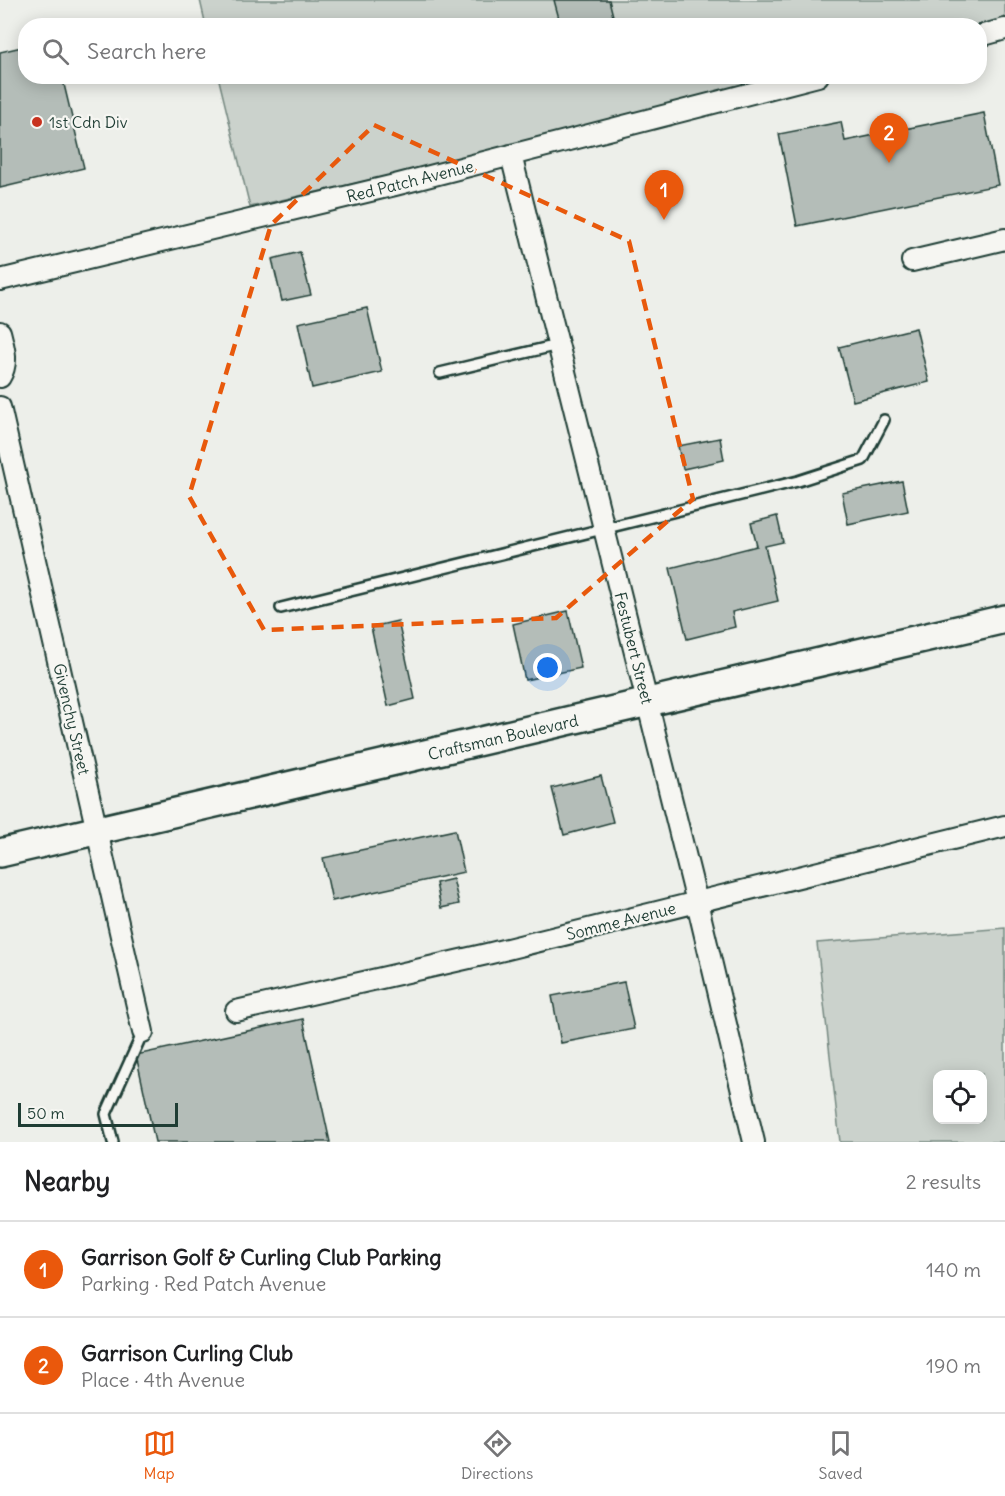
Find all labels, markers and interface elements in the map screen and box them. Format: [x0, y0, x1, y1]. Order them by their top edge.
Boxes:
search box [18, 18, 987, 84]
icon: search [39, 35, 72, 68]
text: Search here [87, 37, 206, 65]
place label: 1st Cdn Div [49, 112, 128, 132]
pin: 2 [870, 114, 908, 163]
marker: 1st Cdn Div [30, 115, 44, 129]
street label: Red Patch Avenue [344, 156, 476, 206]
pin: 1 [644, 170, 684, 220]
street label: Festubert Street [610, 590, 658, 707]
your location [533, 653, 562, 682]
street label: Givenchy Street [49, 661, 95, 777]
street label: Craftsman Boulevard [426, 710, 580, 764]
street label: Somme Avenue [564, 898, 678, 944]
map controls [933, 1070, 987, 1124]
button: locate [933, 1070, 987, 1124]
scale bar [18, 1100, 178, 1128]
text: 50 m [27, 1103, 65, 1123]
text: Nearby [24, 1165, 110, 1198]
text: 2 results [906, 1169, 981, 1194]
text: Garrison Golf & Curling Club Parking [81, 1243, 441, 1271]
text: 1 [40, 1257, 47, 1282]
text: 140 m [926, 1257, 981, 1282]
text: Parking · Red Patch Avenue [81, 1271, 326, 1296]
text: Garrison Curling Club [81, 1339, 293, 1367]
text: 2 [38, 1353, 49, 1378]
text: 190 m [926, 1353, 981, 1378]
text: Place · 4th Avenue [81, 1367, 245, 1392]
tab: Map [143, 1427, 176, 1483]
tab: Directions [461, 1427, 533, 1483]
tab: Saved [819, 1427, 862, 1483]

